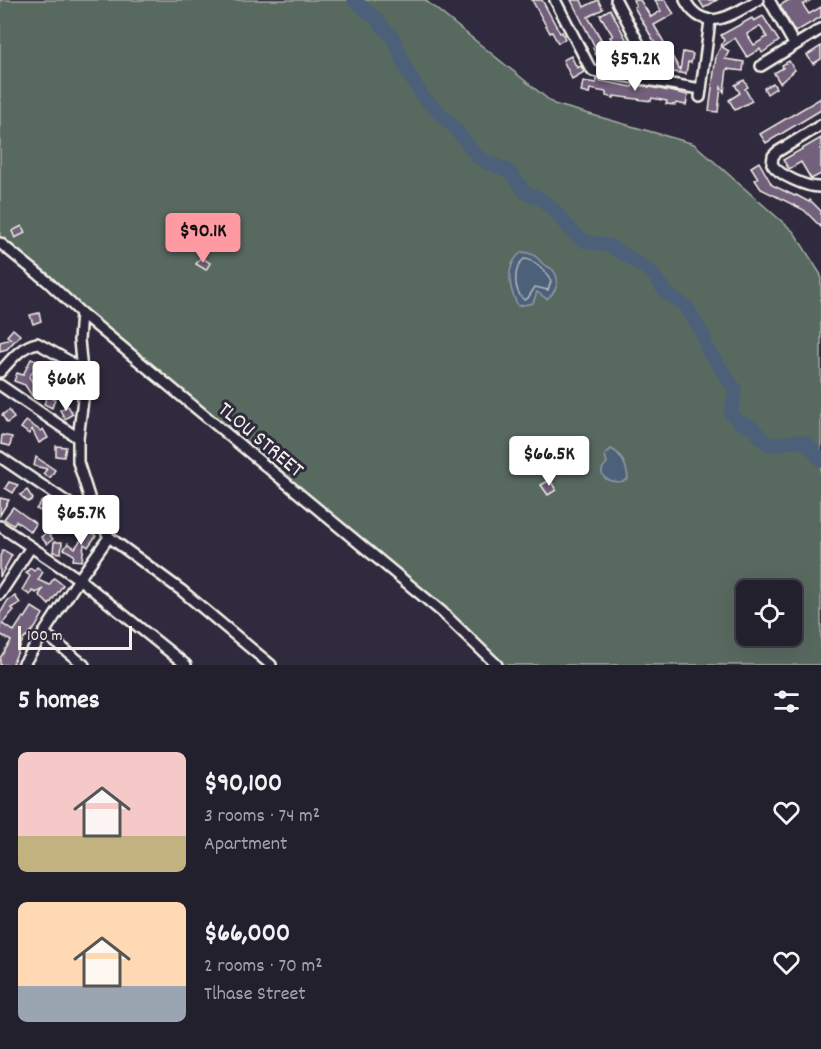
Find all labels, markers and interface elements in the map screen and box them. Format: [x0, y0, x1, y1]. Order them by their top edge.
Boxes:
pin: $59.2K [586, 41, 684, 92]
text: $59.2K [610, 46, 660, 74]
pin: $90.1K [154, 213, 252, 264]
text: $90.1K [179, 218, 227, 246]
pin: $66K [30, 361, 102, 412]
text: $66K [47, 366, 85, 394]
street label: TLOU STREET [210, 395, 310, 486]
pin: $66.5K [500, 436, 598, 487]
text: $66.5K [523, 441, 575, 469]
pin: $65.7K [32, 495, 130, 546]
text: $65.7K [56, 500, 106, 528]
map controls [736, 580, 802, 646]
button: locate [736, 580, 802, 646]
scale bar [18, 623, 132, 650]
text: 100 m [27, 625, 63, 648]
text: 5 homes [18, 683, 100, 720]
icon: filters [770, 685, 803, 718]
text: $90,100 [204, 766, 282, 803]
icon: home [66, 776, 138, 848]
icon: heart [770, 796, 803, 829]
text: 3 rooms · 74 m² [204, 803, 320, 831]
text: Apartment [204, 831, 287, 859]
text: $66,000 [204, 916, 290, 953]
icon: home [66, 926, 138, 998]
icon: heart [770, 946, 803, 979]
text: 2 rooms · 70 m² [204, 953, 323, 981]
text: Tlhase Street [204, 981, 306, 1009]

